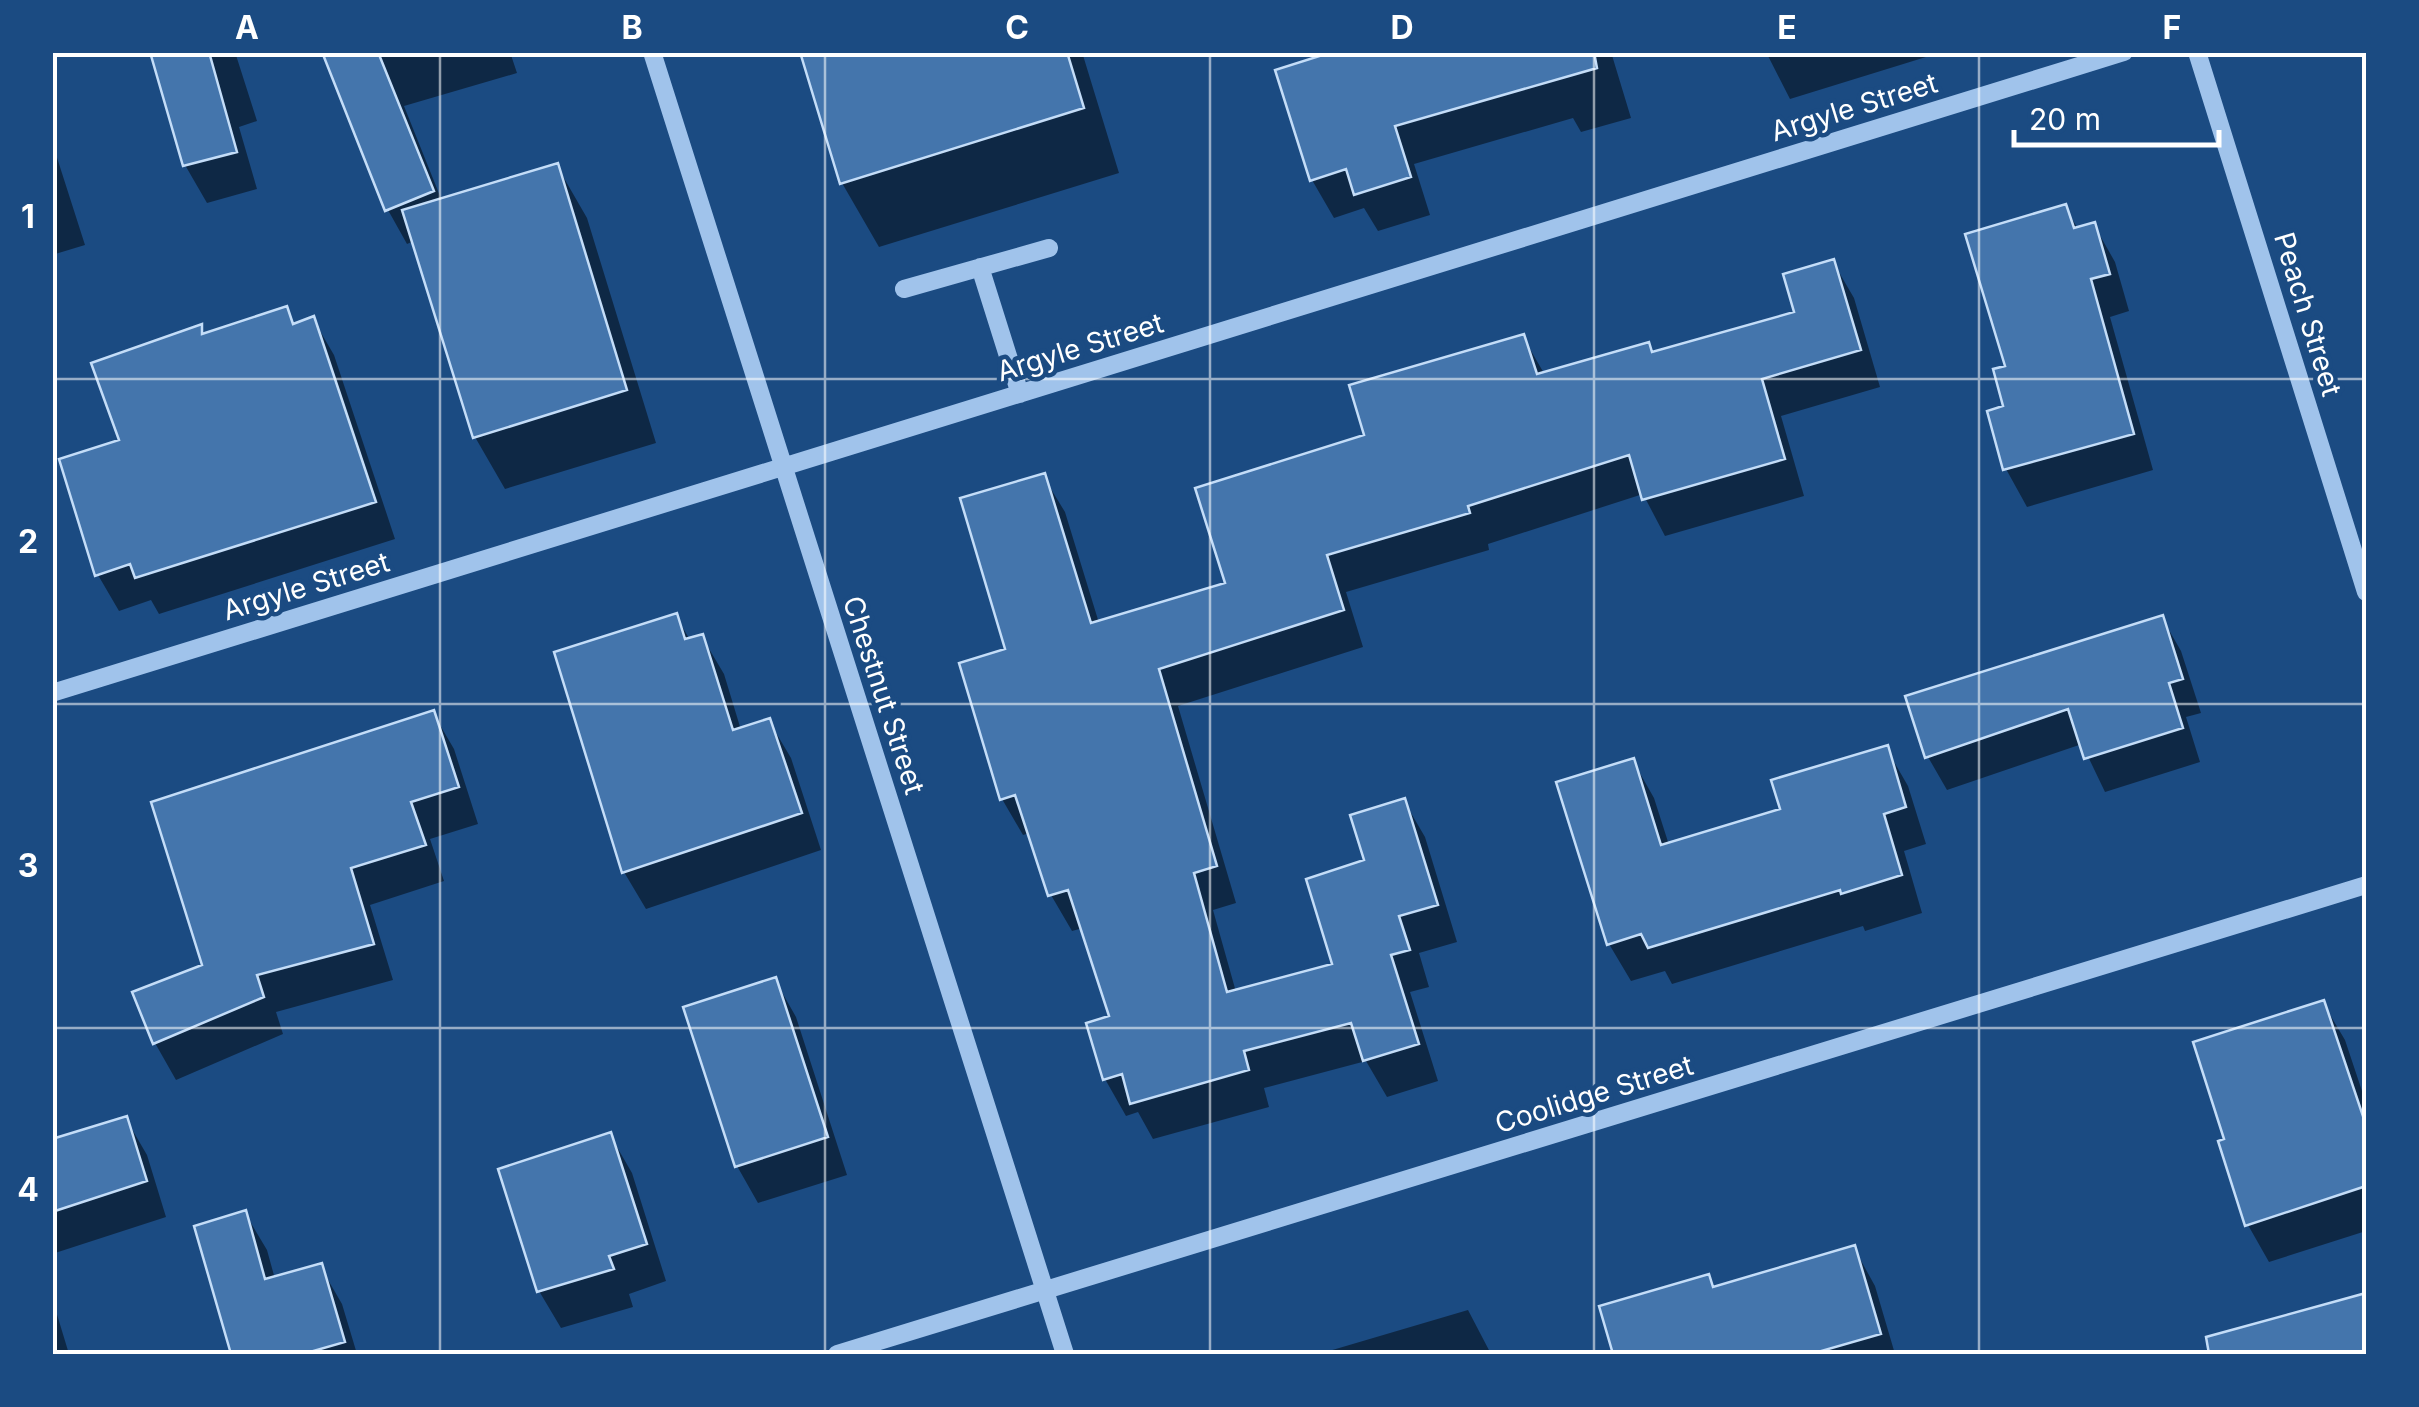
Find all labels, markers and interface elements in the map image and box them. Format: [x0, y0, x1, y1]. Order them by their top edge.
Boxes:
text: A [235, 8, 259, 47]
text: B [621, 8, 643, 47]
text: C [1005, 8, 1029, 47]
text: D [1390, 8, 1414, 47]
text: E [1777, 8, 1797, 47]
text: F [2163, 8, 2181, 47]
street label: Argyle Street [1767, 66, 1941, 148]
scale bar [2014, 85, 2219, 147]
text: 20 m [2029, 101, 2101, 137]
text: 1 [21, 197, 35, 236]
street label: Peach Street [2267, 228, 2349, 400]
street label: Argyle Street [993, 306, 1167, 388]
text: 2 [18, 522, 38, 561]
street label: Argyle Street [219, 545, 393, 627]
street label: Chestnut Street [836, 592, 932, 798]
text: 3 [18, 846, 38, 885]
street label: Coolidge Street [1491, 1048, 1697, 1140]
text: 4 [17, 1170, 39, 1209]

